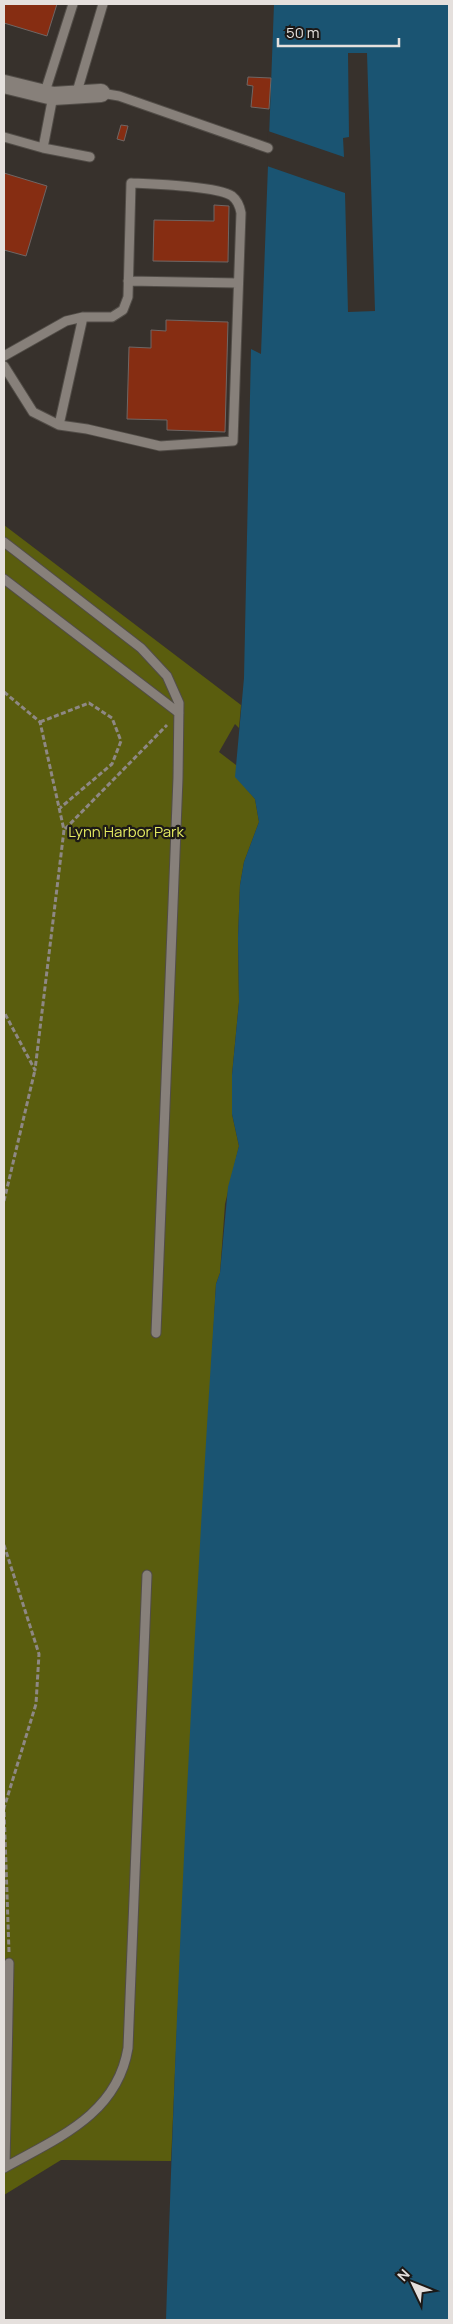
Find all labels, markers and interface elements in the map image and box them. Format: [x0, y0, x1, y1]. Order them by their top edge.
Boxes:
scale bar [278, 15, 399, 47]
text: 50 m [286, 22, 320, 43]
park label: Lynn Harbor Park [68, 821, 184, 842]
north arrow [388, 2259, 438, 2309]
text: N [393, 2265, 414, 2285]

